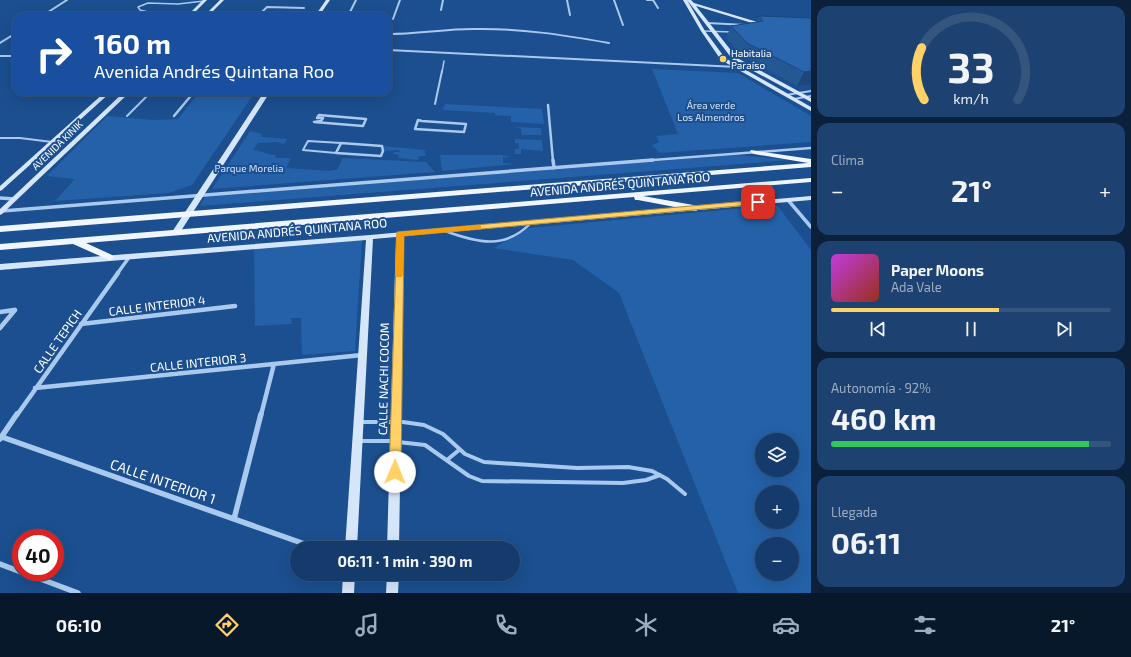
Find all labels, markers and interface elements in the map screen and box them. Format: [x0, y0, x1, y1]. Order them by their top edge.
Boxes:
text: 160 m [94, 26, 171, 60]
icon: right [28, 28, 80, 80]
text: 33 [947, 41, 995, 91]
place label: Habitalia Paraíso [731, 47, 772, 71]
marker: Habitalia Paraíso [718, 54, 728, 64]
text: Avenida Andrés Quintana Roo [94, 60, 334, 82]
text: km/h [953, 89, 989, 106]
park label: Área verde Los Almendros [677, 99, 745, 123]
street label: AVENIDA KINIK [29, 118, 85, 172]
text: Clima [831, 152, 864, 168]
park label: Parque Morelia [215, 162, 283, 174]
street label: AVENIDA ANDRÉS QUINTANA ROO [529, 169, 711, 200]
text: 21° [951, 172, 992, 208]
text: − [831, 177, 844, 203]
text: + [1099, 177, 1111, 203]
pin [741, 185, 775, 219]
icon: arrive [747, 191, 769, 213]
street label: AVENIDA ANDRÉS QUINTANA ROO [206, 215, 388, 246]
text: Paper Moons [891, 261, 984, 279]
text: Ada Vale [891, 279, 942, 295]
street label: CALLE INTERIOR 4 [108, 292, 206, 318]
street label: CALLE TEPICH [30, 306, 84, 376]
icon: previous [867, 318, 889, 340]
icon: pause [960, 318, 982, 340]
icon: next [1053, 318, 1075, 340]
street label: CALLE NACHI COCOM [375, 323, 391, 435]
street label: CALLE INTERIOR 3 [149, 350, 247, 374]
text: Autonomía · 92% [831, 380, 931, 396]
text: 460 km [831, 400, 936, 436]
map controls [755, 433, 799, 581]
button: layers [755, 433, 799, 477]
position arrow [374, 451, 416, 493]
street label: CALLE INTERIOR 1 [108, 455, 218, 507]
button: + [755, 485, 799, 529]
text: Llegada [831, 504, 877, 520]
text: 06:11 [831, 524, 901, 560]
speed limit sign: 40 [12, 529, 64, 581]
button: − [755, 537, 799, 581]
text: 06:11 · 1 min · 390 m [338, 552, 473, 570]
icon: directions [213, 611, 241, 639]
icon: music [353, 611, 381, 639]
icon: phone [492, 611, 520, 639]
icon: climate [632, 611, 660, 639]
icon: car [772, 611, 800, 639]
icon: filters [911, 611, 939, 639]
text: 06:10 [56, 614, 102, 636]
text: 21° [1051, 614, 1075, 636]

